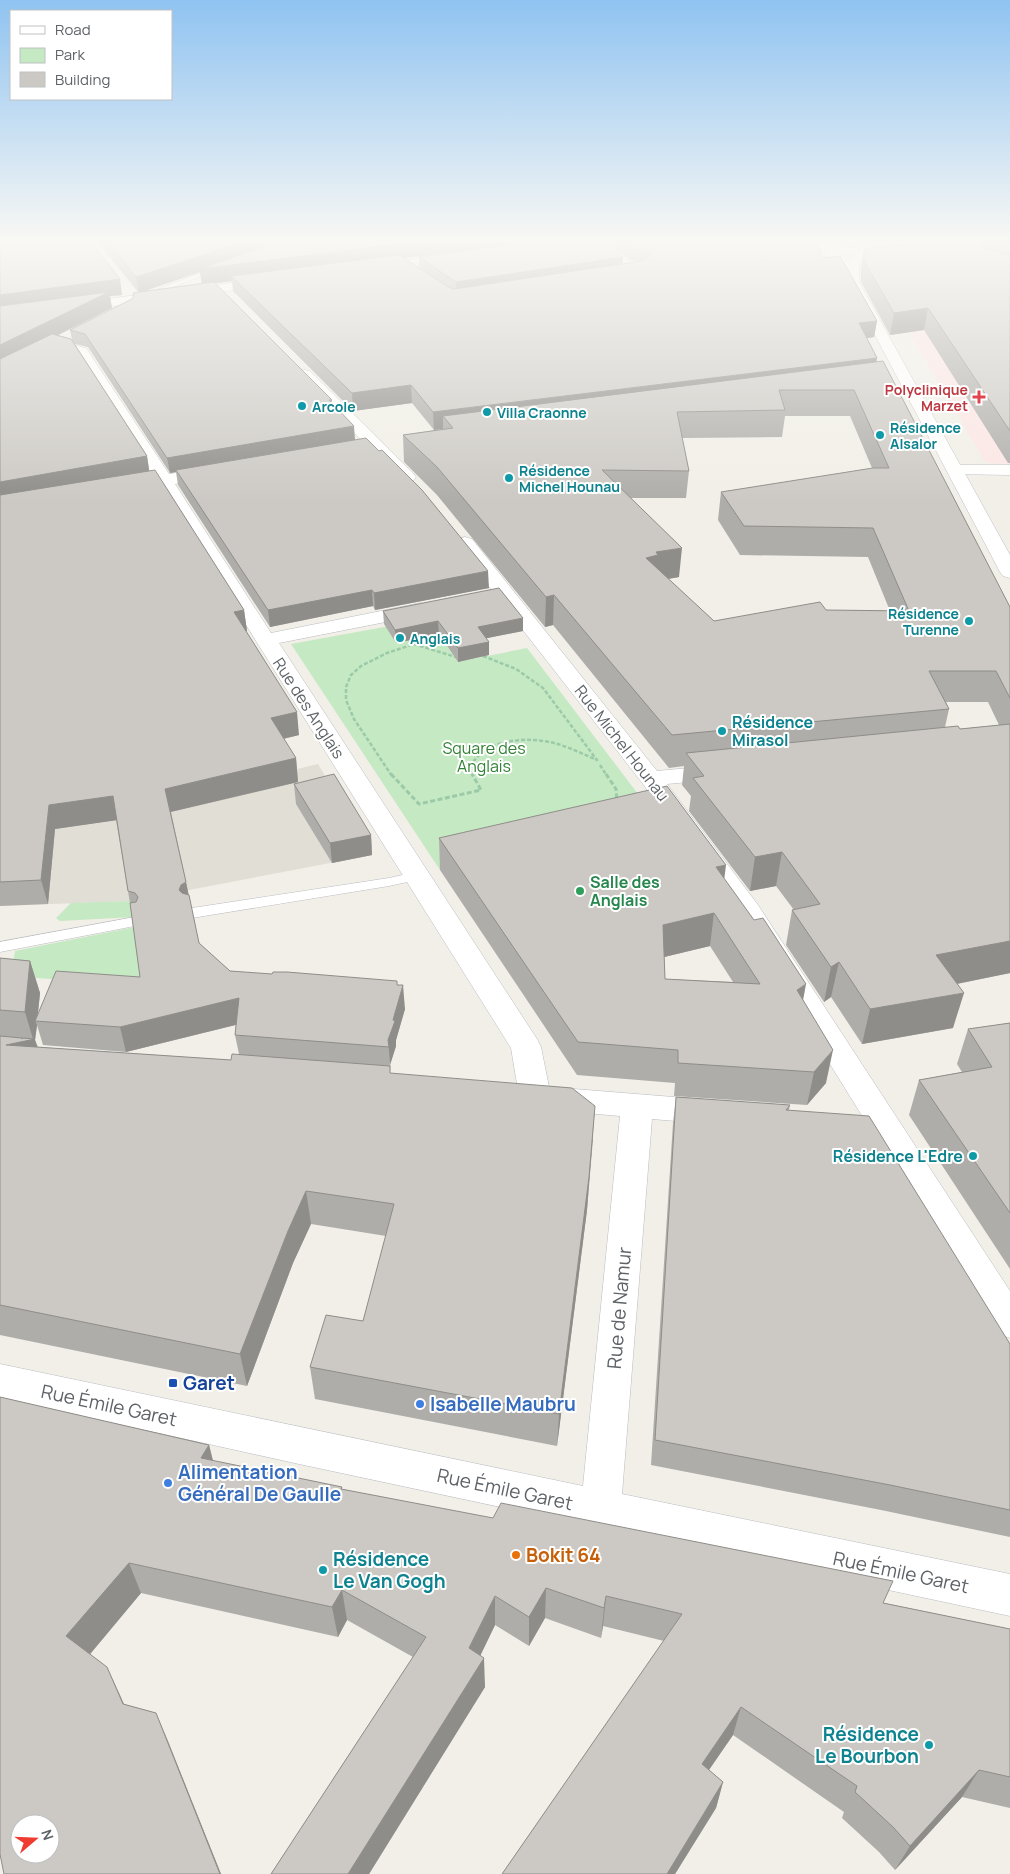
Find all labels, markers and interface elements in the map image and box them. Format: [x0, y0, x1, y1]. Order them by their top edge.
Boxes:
legend [10, 10, 172, 100]
text: Road [55, 19, 91, 40]
text: Park [55, 44, 85, 65]
text: Building [55, 69, 110, 90]
place label: Polyclinique Marzet [885, 380, 968, 415]
marker: Polyclinique Marzet [972, 390, 986, 404]
place label: Arcole [312, 397, 356, 416]
marker: Arcole [296, 400, 308, 412]
place label: Villa Craonne [497, 403, 587, 422]
marker: Villa Craonne [481, 406, 493, 418]
place label: Résidence Alsalor [890, 418, 961, 453]
marker: Résidence Alsalor [874, 429, 886, 441]
place label: Résidence Michel Hounau [519, 461, 620, 496]
marker: Résidence Michel Hounau [503, 472, 515, 484]
place label: Résidence Turenne [888, 604, 959, 639]
marker: Résidence Turenne [963, 615, 975, 627]
place label: Anglais [410, 629, 461, 648]
marker: Anglais [394, 632, 406, 644]
street label: Rue des Anglais [268, 653, 350, 763]
street label: Rue Michel Hounau [570, 680, 674, 806]
place label: Résidence Mirasol [732, 711, 813, 751]
marker: Résidence Mirasol [716, 725, 728, 737]
park label: Square des Anglais [442, 737, 526, 777]
place label: Salle des Anglais [590, 871, 660, 911]
marker: Salle des Anglais [574, 885, 586, 897]
place label: Résidence L'Edre [833, 1145, 963, 1167]
marker: Résidence L'Edre [967, 1150, 979, 1162]
street label: Rue de Namur [601, 1246, 637, 1370]
place label: Garet [183, 1370, 235, 1396]
marker: Garet [167, 1377, 179, 1389]
street label: Rue Émile Garet [39, 1378, 179, 1432]
place label: Isabelle Maubru [430, 1391, 576, 1417]
marker: Isabelle Maubru [414, 1398, 426, 1410]
place label: Alimentation Général De Gaulle [178, 1459, 341, 1507]
street label: Rue Émile Garet [435, 1462, 575, 1516]
marker: Alimentation Général De Gaulle [162, 1477, 174, 1489]
place label: Bokit 64 [526, 1542, 601, 1568]
street label: Rue Émile Garet [831, 1545, 971, 1599]
place label: Résidence Le Van Gogh [333, 1546, 446, 1594]
marker: Bokit 64 [510, 1549, 522, 1561]
marker: Résidence Le Van Gogh [317, 1564, 329, 1576]
place label: Résidence Le Bourbon [815, 1721, 919, 1769]
marker: Résidence Le Bourbon [923, 1739, 935, 1751]
north arrow [10, 1814, 60, 1864]
text: N [37, 1827, 58, 1842]

